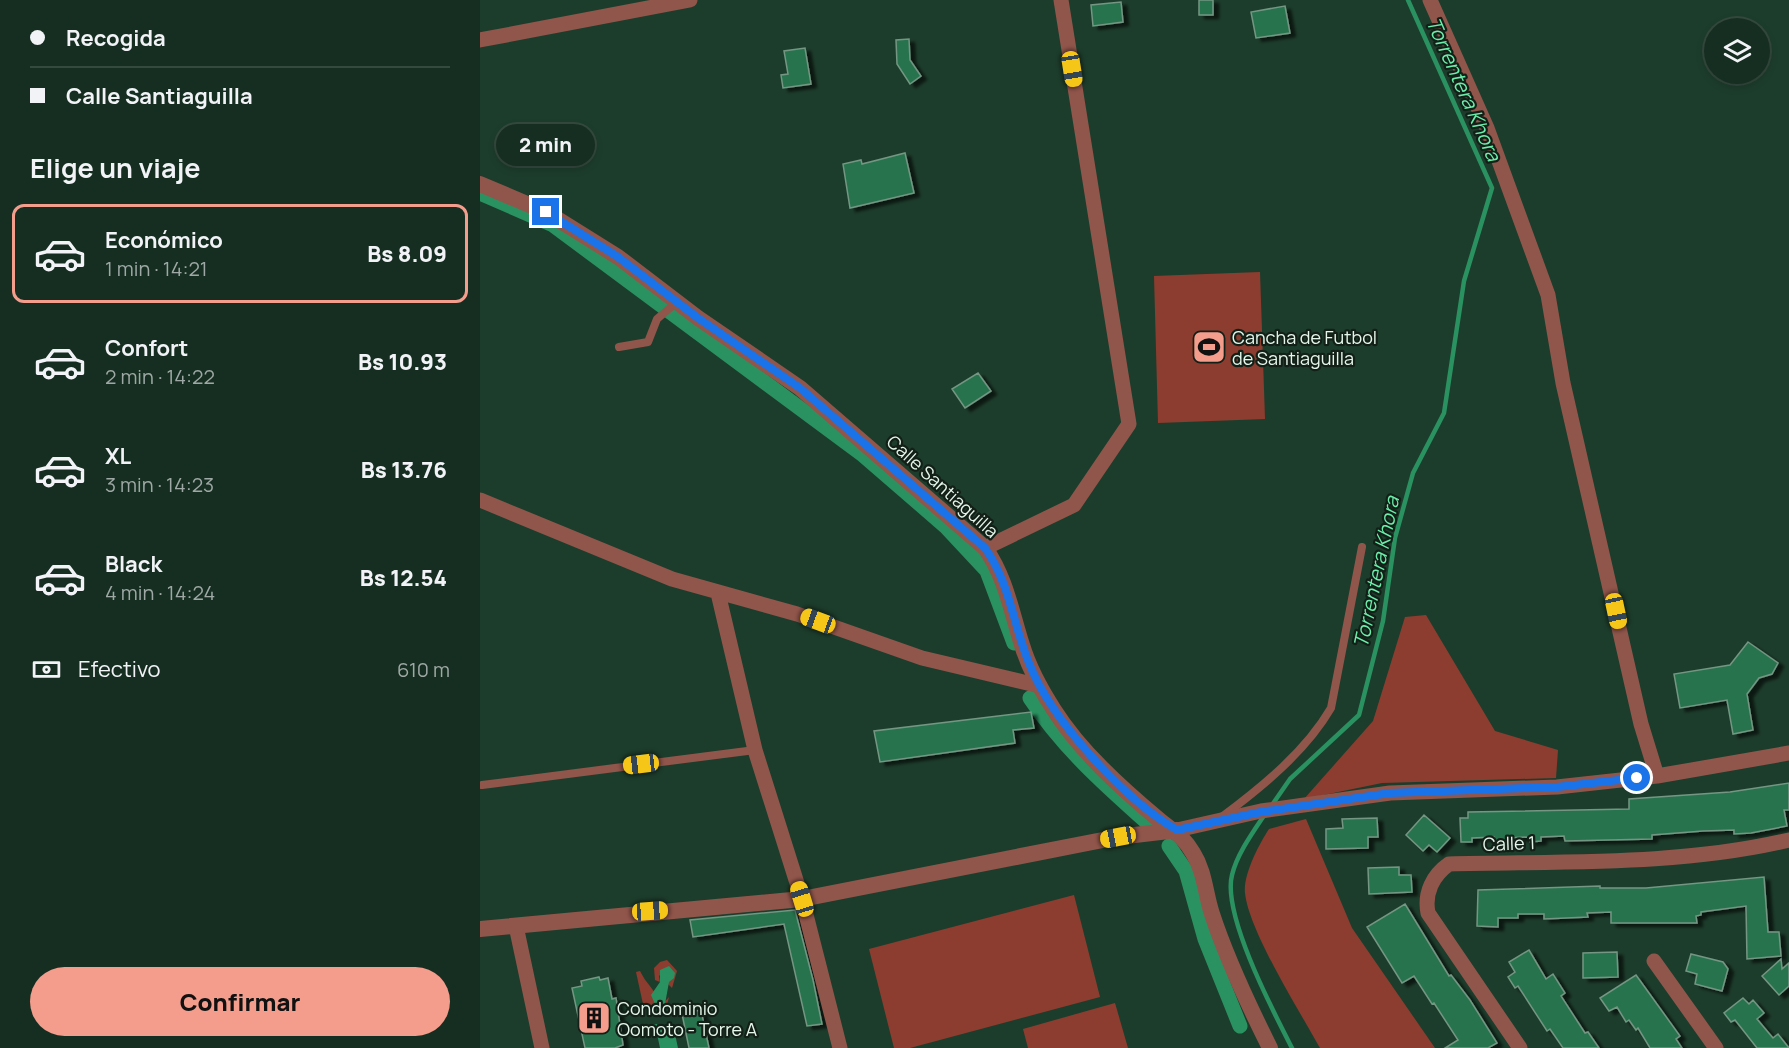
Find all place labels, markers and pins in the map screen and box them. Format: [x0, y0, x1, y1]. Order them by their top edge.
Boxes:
place label: Cancha de Futbol de Santiaguilla [1232, 325, 1377, 370]
sports icon: Cancha de Futbol de Santiaguilla [1191, 329, 1227, 365]
place label: Condominio Oomoto - Torre A [617, 996, 758, 1041]
building icon: Condominio Oomoto - Torre A [576, 1000, 612, 1036]

